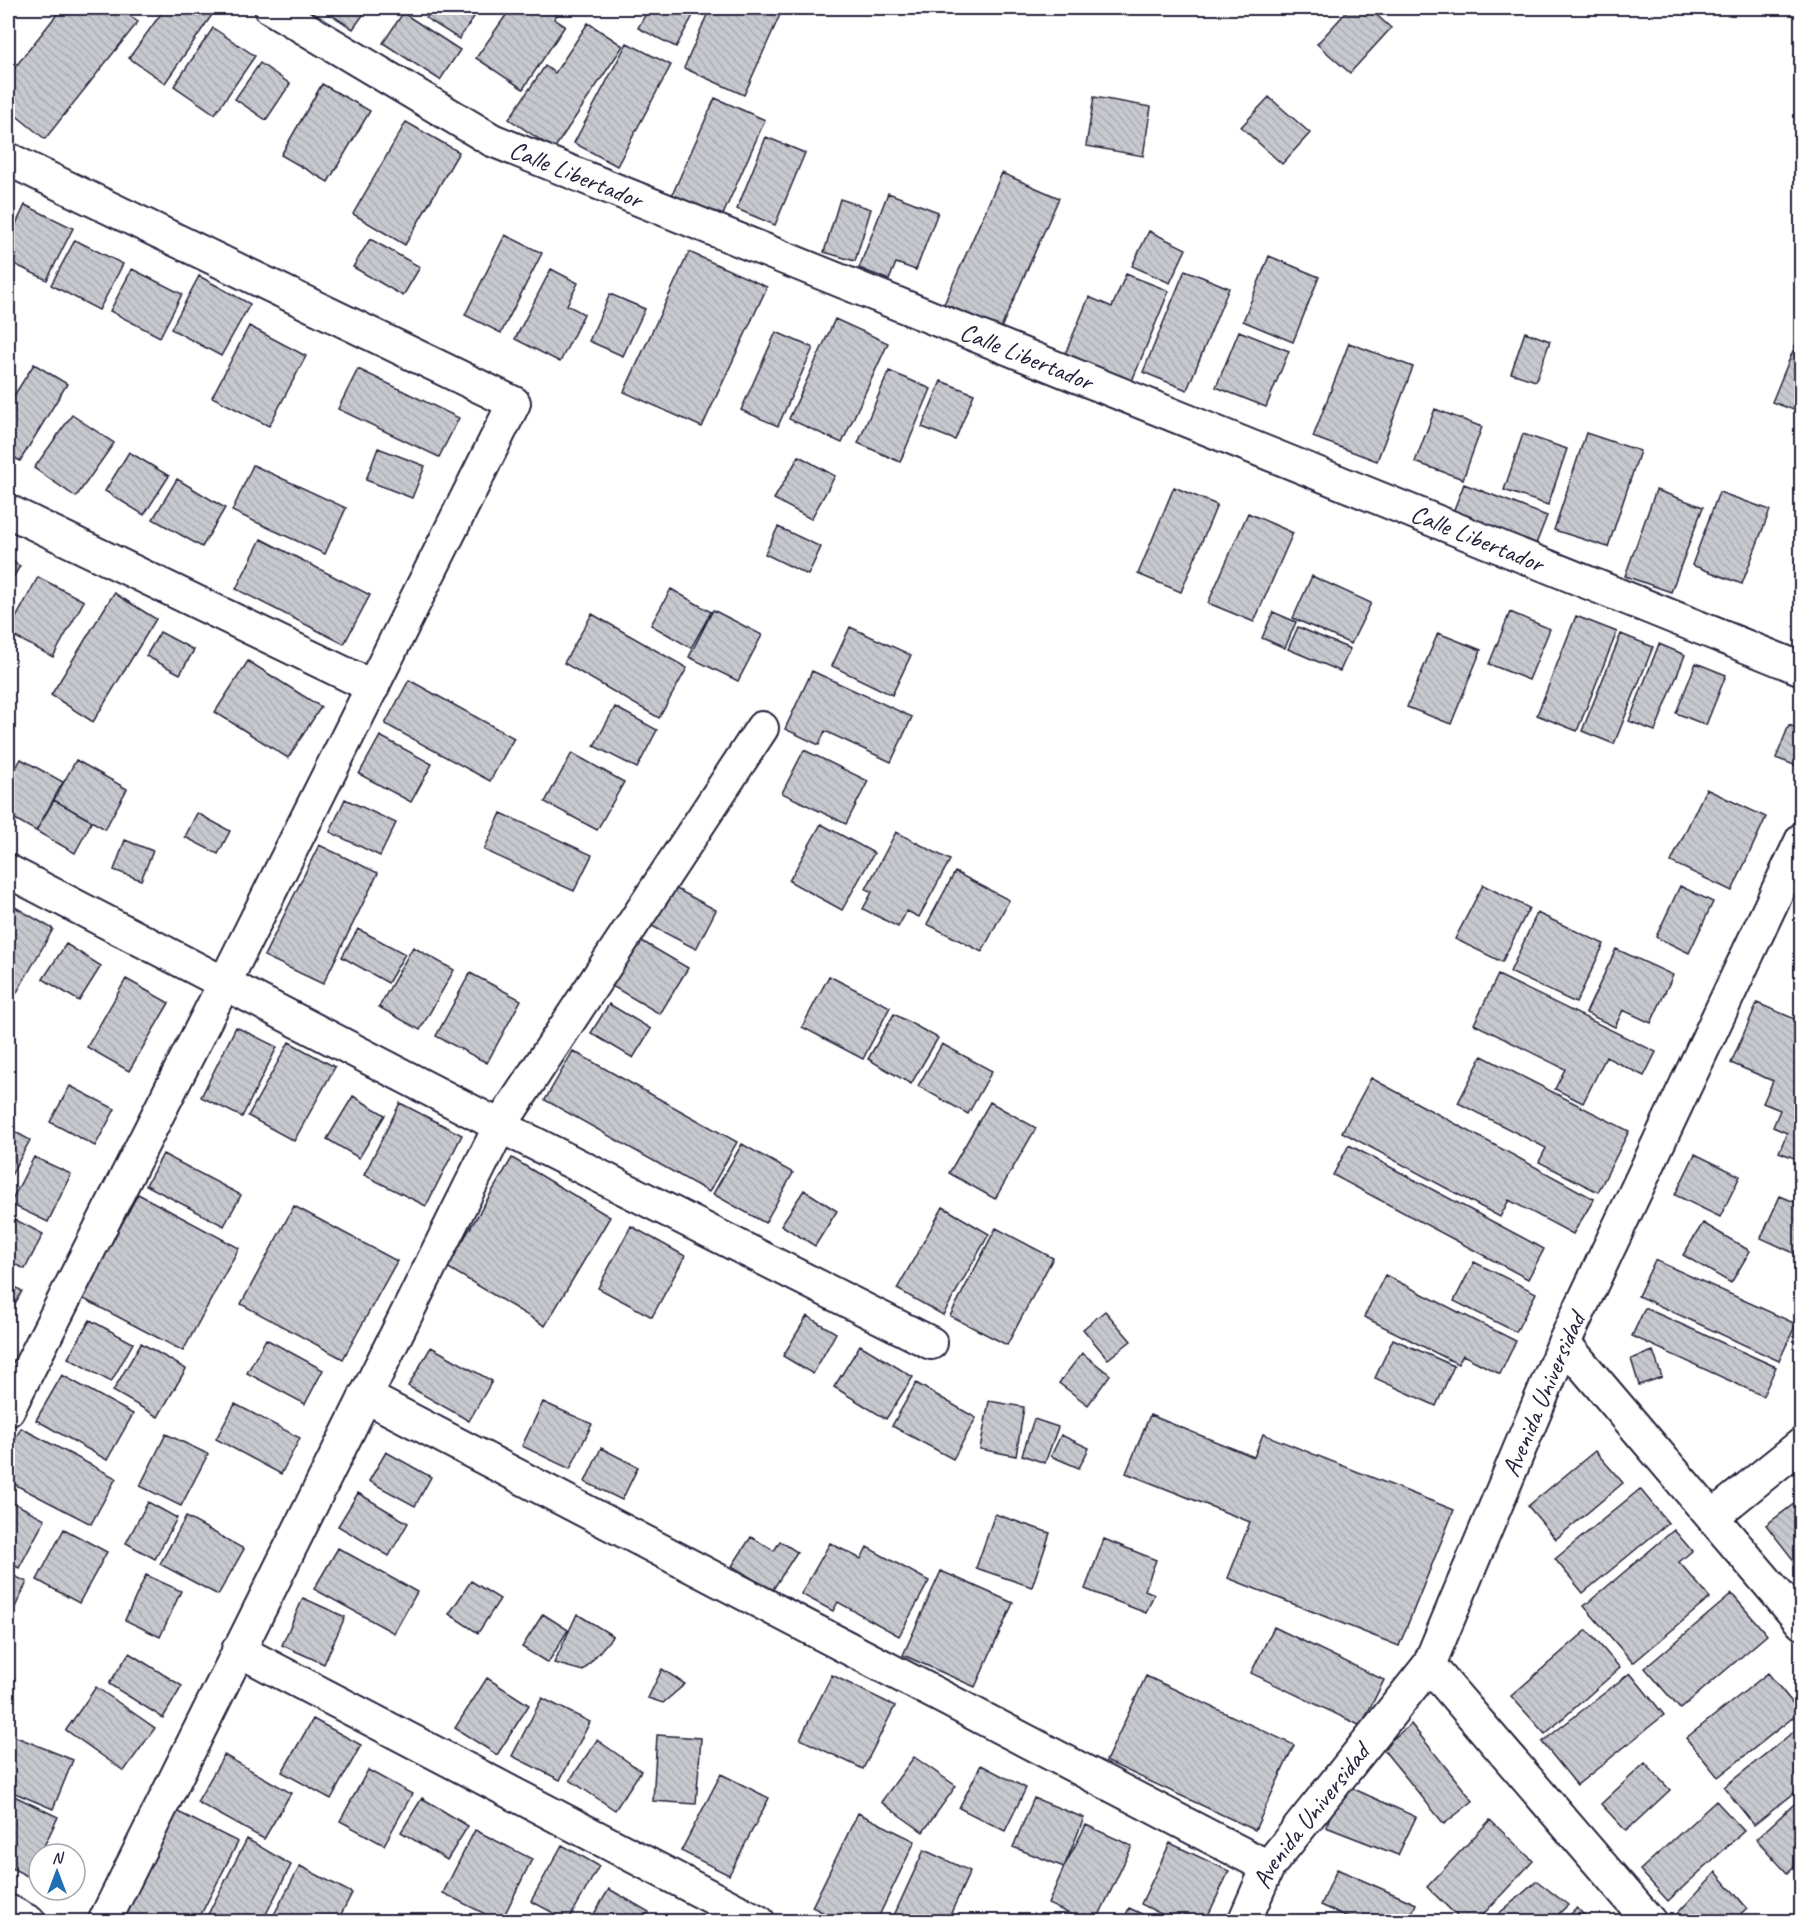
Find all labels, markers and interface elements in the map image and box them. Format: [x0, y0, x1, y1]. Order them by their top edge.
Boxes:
street label: Calle Libertador [505, 132, 650, 216]
street label: Calle Libertador [955, 314, 1100, 398]
street label: Calle Libertador [1406, 496, 1551, 580]
street label: Avenida Universidad [1494, 1304, 1594, 1481]
street label: Avenida Universidad [1244, 1734, 1379, 1893]
north arrow [27, 1842, 87, 1902]
text: N [52, 1848, 65, 1868]

